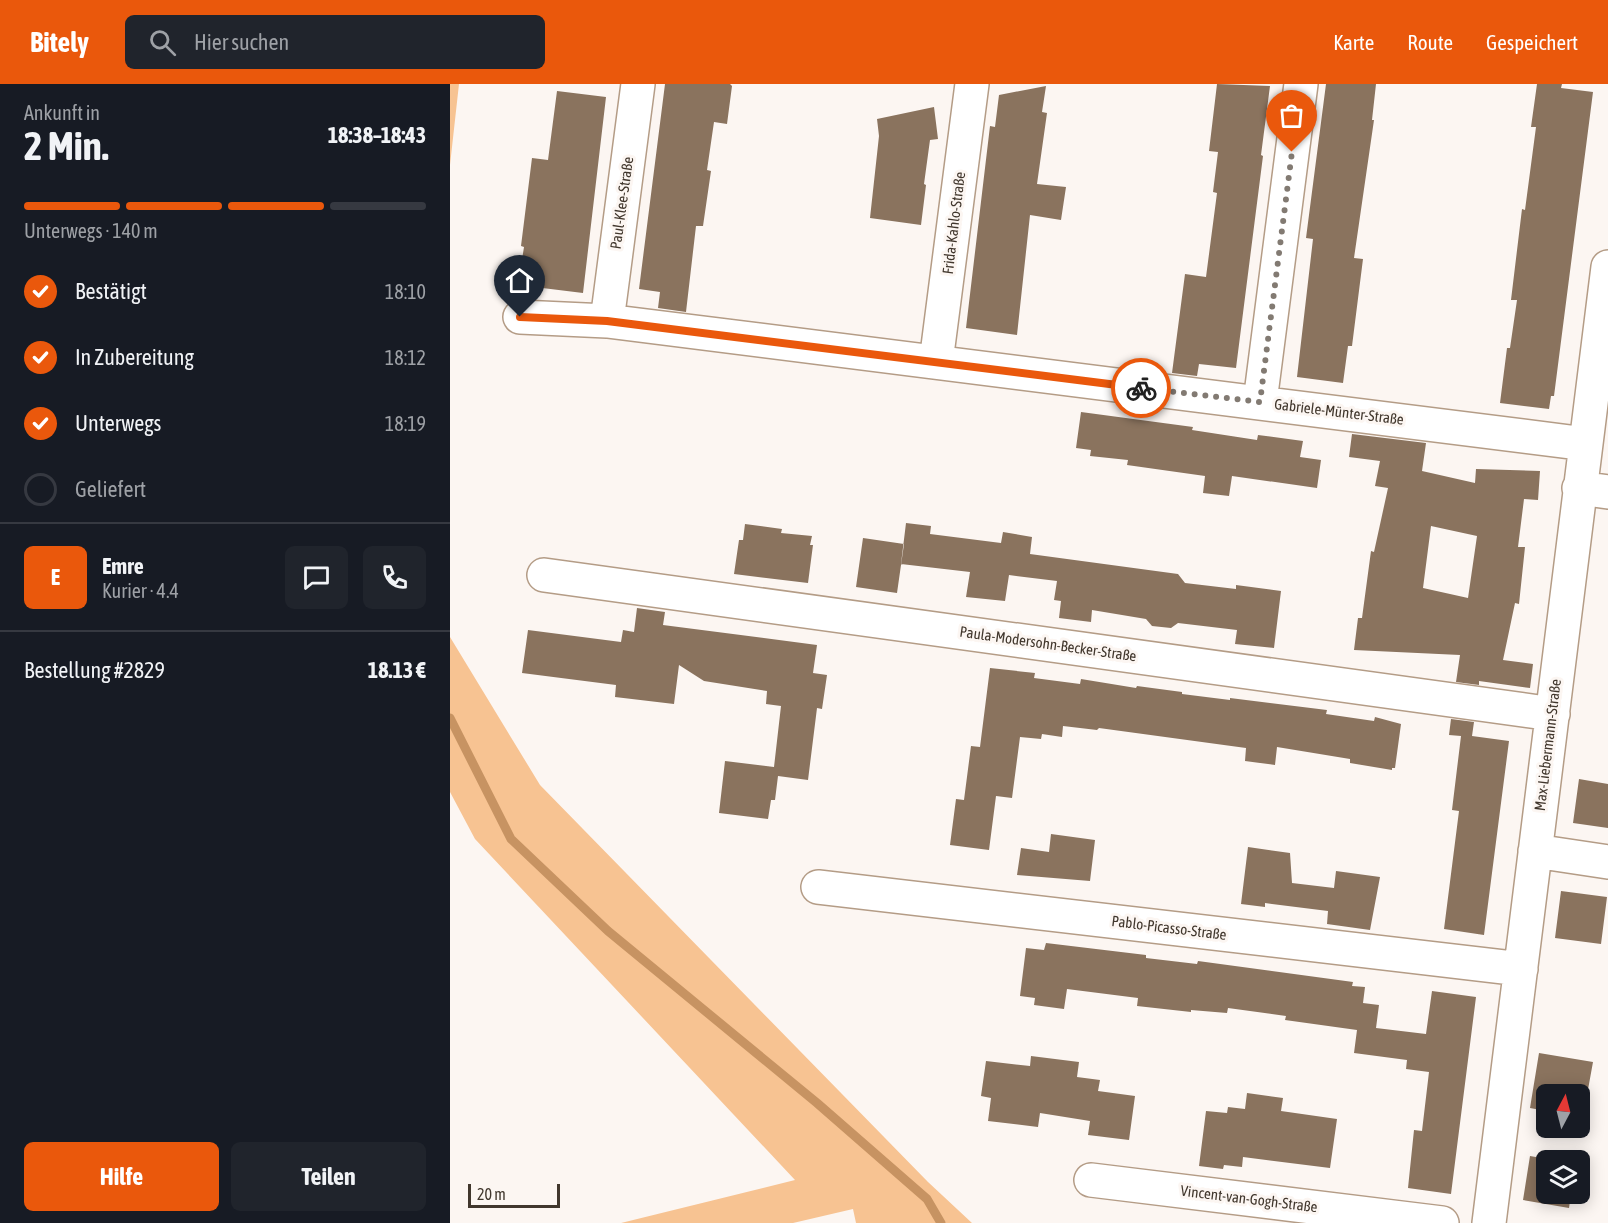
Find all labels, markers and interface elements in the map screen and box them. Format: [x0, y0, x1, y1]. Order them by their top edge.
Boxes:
search box [125, 15, 545, 69]
text: Bitely [30, 26, 89, 58]
icon: search [146, 26, 179, 59]
text: Hier suchen [194, 29, 289, 55]
text: Karte [1333, 30, 1374, 54]
text: Route [1407, 30, 1453, 54]
text: Gespeichert [1486, 30, 1578, 54]
pin [1266, 90, 1317, 152]
icon: bag [1275, 99, 1308, 132]
text: Ankunft in [24, 101, 100, 124]
text: 18:38–18:43 [328, 122, 426, 148]
text: 2 Min. [24, 124, 109, 168]
street label: Paul-Klee-Straße [607, 155, 636, 250]
street label: Frida-Kahlo-Straße [939, 171, 968, 275]
text: Unterwegs · 140 m [24, 219, 158, 242]
pin [494, 255, 545, 317]
icon: home [503, 264, 536, 297]
icon: check [24, 275, 57, 308]
text: Bestätigt [75, 278, 147, 304]
text: 18:10 [385, 280, 426, 303]
icon: check [24, 341, 57, 374]
text: In Zubereitung [75, 344, 194, 370]
text: 18:12 [385, 346, 426, 369]
courier [1111, 358, 1171, 418]
icon: bike [1125, 372, 1158, 405]
street label: Gabriele-Münter-Straße [1273, 395, 1405, 428]
icon: check [24, 407, 57, 440]
text: Unterwegs [75, 410, 161, 436]
text: 18:19 [385, 412, 426, 435]
text: Geliefert [75, 476, 146, 502]
button: chat [285, 546, 348, 609]
button: phone [363, 546, 426, 609]
text: Emre [102, 553, 144, 579]
text: E [51, 564, 60, 590]
text: Kurier · 4.4 [102, 579, 179, 602]
street label: Paula-Modersohn-Becker-Straße [959, 623, 1138, 664]
text: Bestellung #2829 [24, 657, 165, 683]
text: 18.13 € [368, 657, 426, 683]
street label: Max-Liebermann-Straße [1531, 678, 1564, 812]
street label: Pablo-Picasso-Straße [1111, 912, 1228, 943]
north arrow [1536, 1084, 1590, 1138]
map controls [1536, 1084, 1590, 1204]
button: Hilfe [24, 1142, 219, 1211]
button: Teilen [231, 1142, 426, 1211]
button: layers [1536, 1150, 1590, 1204]
scale bar [468, 1181, 560, 1208]
street label: Vincent-van-Gogh-Straße [1180, 1182, 1319, 1215]
text: 20 m [477, 1185, 506, 1203]

